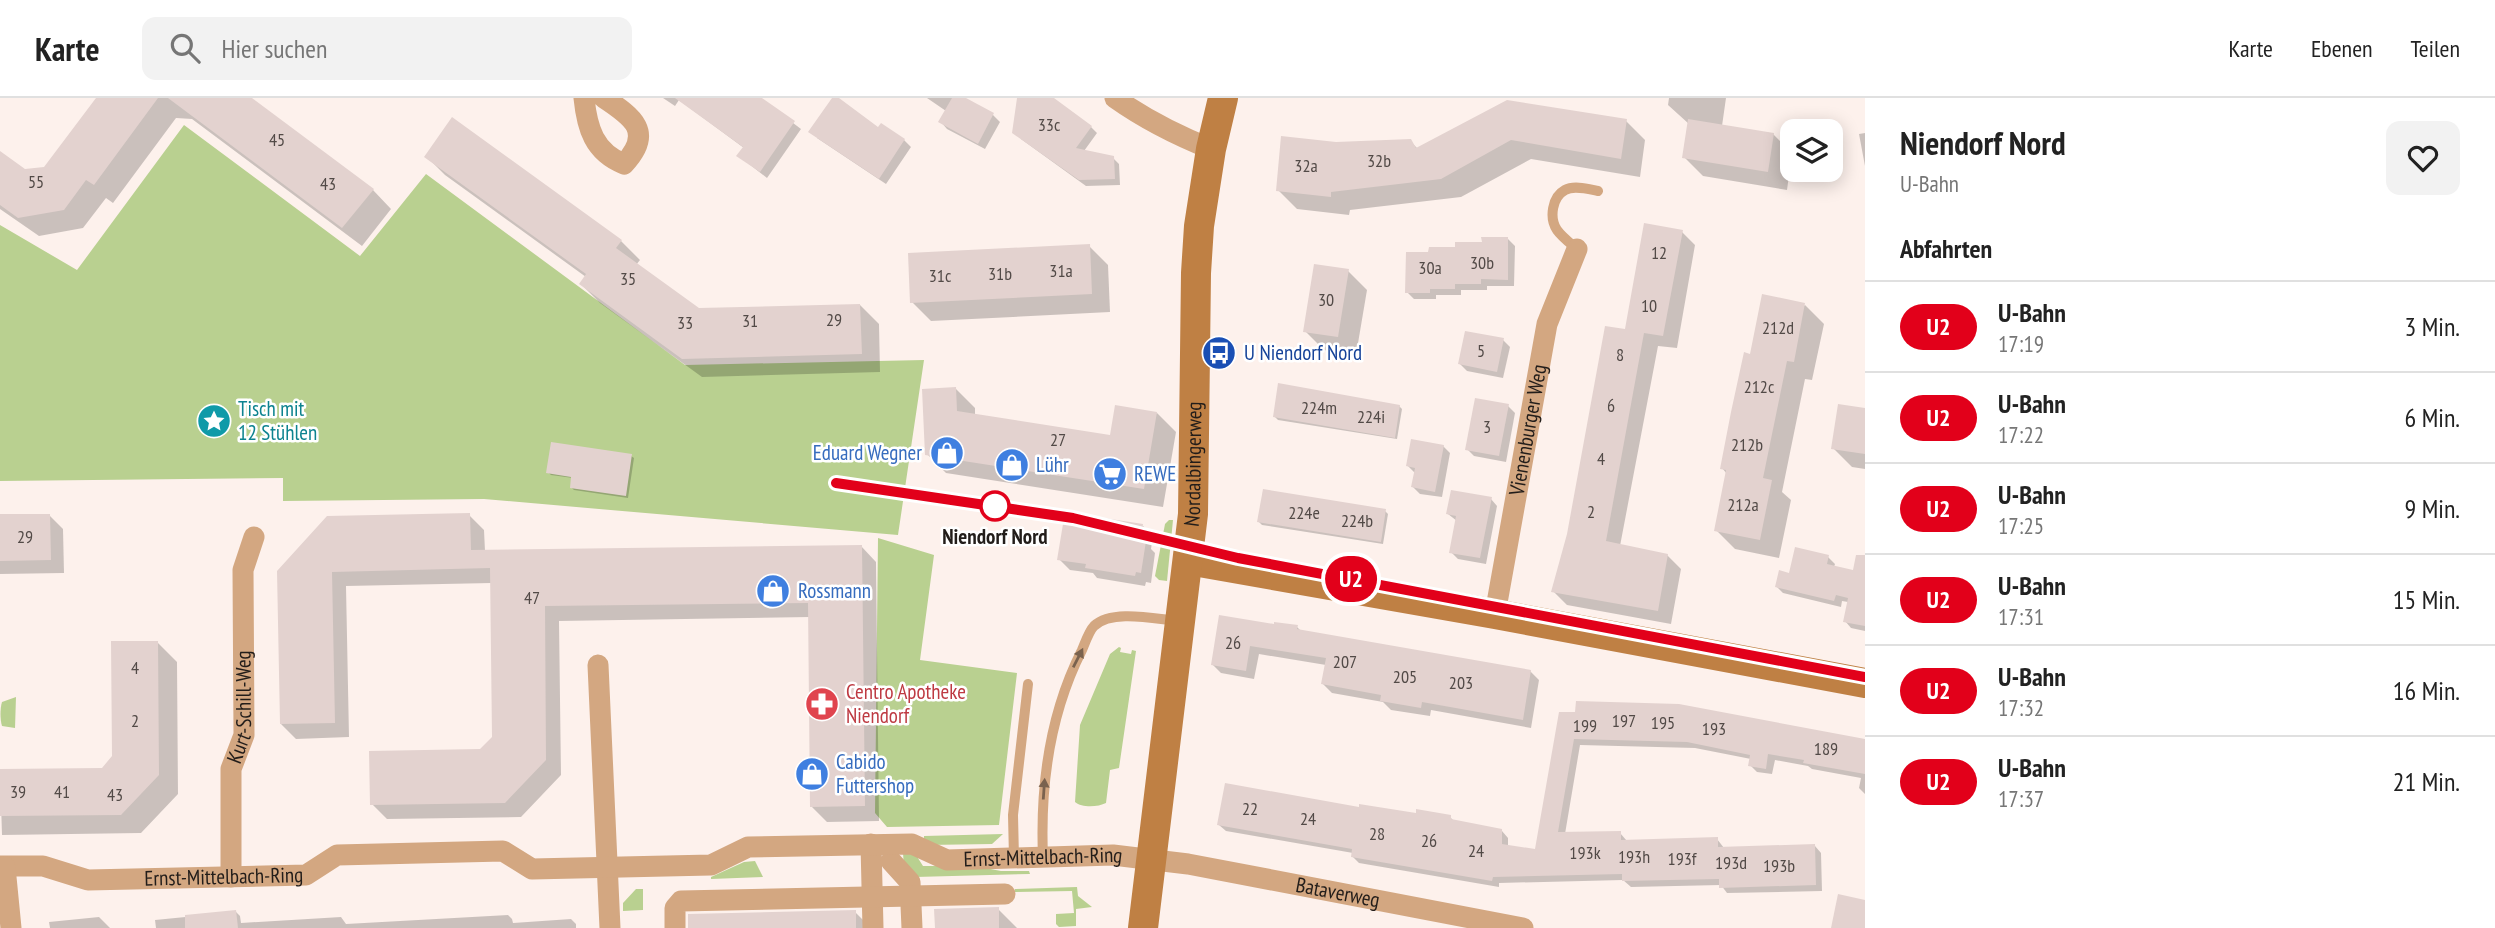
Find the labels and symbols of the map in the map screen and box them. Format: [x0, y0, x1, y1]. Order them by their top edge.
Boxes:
house number: 33c [1038, 113, 1061, 136]
house number: 45 [269, 128, 285, 151]
house number: 32b [1367, 149, 1391, 172]
house number: 32a [1294, 154, 1318, 177]
house number: 55 [28, 170, 44, 193]
house number: 43 [320, 172, 336, 195]
house number: 12 [1651, 241, 1667, 264]
house number: 30b [1470, 251, 1494, 274]
house number: 30a [1418, 256, 1442, 279]
house number: 31a [1049, 259, 1073, 282]
house number: 31b [988, 262, 1012, 285]
house number: 31c [929, 264, 952, 287]
house number: 35 [620, 267, 636, 290]
house number: 30 [1318, 288, 1334, 311]
house number: 10 [1641, 294, 1657, 317]
house number: 29 [826, 308, 842, 331]
house number: 31 [742, 309, 758, 332]
house number: 33 [677, 311, 693, 334]
house number: 212d [1762, 316, 1794, 339]
bus stop icon: U Niendorf Nord [1200, 334, 1238, 372]
place label: U Niendorf Nord [1244, 339, 1362, 366]
house number: 5 [1477, 339, 1485, 362]
house number: 8 [1616, 343, 1624, 366]
street label: Vienenburger Weg [1502, 362, 1553, 499]
house number: 212c [1744, 375, 1775, 398]
house number: 6 [1607, 394, 1615, 417]
place label: Tisch mit 12 Stühlen [238, 395, 317, 446]
house number: 224m [1301, 396, 1337, 419]
street label: Nordalbingerweg [1178, 401, 1207, 528]
place icon: Tisch mit 12 Stühlen [195, 402, 233, 440]
house number: 224i [1357, 405, 1385, 428]
house number: 3 [1483, 415, 1491, 438]
house number: 27 [1050, 428, 1066, 451]
house number: 212b [1731, 433, 1763, 456]
shop icon: Eduard Wegner [928, 434, 966, 472]
place label: Eduard Wegner [813, 439, 922, 466]
shop icon: Lühr [993, 446, 1031, 484]
house number: 4 [1597, 447, 1605, 470]
place label: Lühr [1036, 451, 1069, 478]
supermarket icon: REWE [1091, 455, 1129, 493]
place label: REWE [1134, 460, 1176, 487]
marker: Niendorf Nord [980, 491, 1010, 521]
house number: 212a [1727, 493, 1759, 516]
house number: 2 [1587, 500, 1595, 523]
house number: 224e [1288, 501, 1320, 524]
house number: 224b [1341, 509, 1373, 532]
place label: Niendorf Nord [942, 523, 1048, 550]
house number: 29 [17, 525, 33, 548]
line badge: U2 [1320, 556, 1382, 602]
shop icon: Rossmann [754, 572, 792, 610]
place label: Rossmann [798, 577, 871, 604]
house number: 47 [524, 586, 540, 609]
house number: 26 [1225, 631, 1241, 654]
one-way arrow [1072, 647, 1084, 667]
street label: Kurt-Schill-Weg [220, 650, 257, 767]
house number: 207 [1333, 650, 1357, 673]
house number: 4 [131, 656, 139, 679]
house number: 205 [1393, 665, 1417, 688]
house number: 203 [1449, 671, 1473, 694]
place label: Centro Apotheke Niendorf [846, 678, 966, 729]
pharmacy icon: Centro Apotheke Niendorf [803, 685, 841, 723]
house number: 2 [131, 709, 139, 732]
house number: 197 [1612, 709, 1636, 732]
house number: 195 [1651, 711, 1675, 734]
house number: 199 [1573, 714, 1597, 737]
house number: 193 [1702, 717, 1726, 740]
house number: 189 [1814, 737, 1838, 760]
place label: Cabido Futtershop [836, 748, 914, 799]
shop icon: Cabido Futtershop [793, 755, 831, 793]
one-way arrow [1039, 777, 1050, 799]
house number: 39 [10, 780, 26, 803]
house number: 41 [54, 780, 70, 803]
house number: 43 [107, 783, 123, 806]
house number: 22 [1242, 797, 1258, 820]
house number: 24 [1300, 807, 1316, 830]
house number: 28 [1369, 822, 1385, 845]
house number: 26 [1421, 829, 1437, 852]
house number: 24 [1468, 839, 1484, 862]
street label: Ernst-Mittelbach-Ring [963, 841, 1124, 872]
house number: 193k [1569, 841, 1601, 864]
house number: 193h [1618, 845, 1650, 868]
house number: 193f [1668, 847, 1698, 870]
house number: 193d [1715, 851, 1747, 874]
house number: 193b [1763, 854, 1795, 877]
street label: Ernst-Mittelbach-Ring [144, 861, 304, 892]
street label: Bataverweg [1294, 871, 1382, 913]

